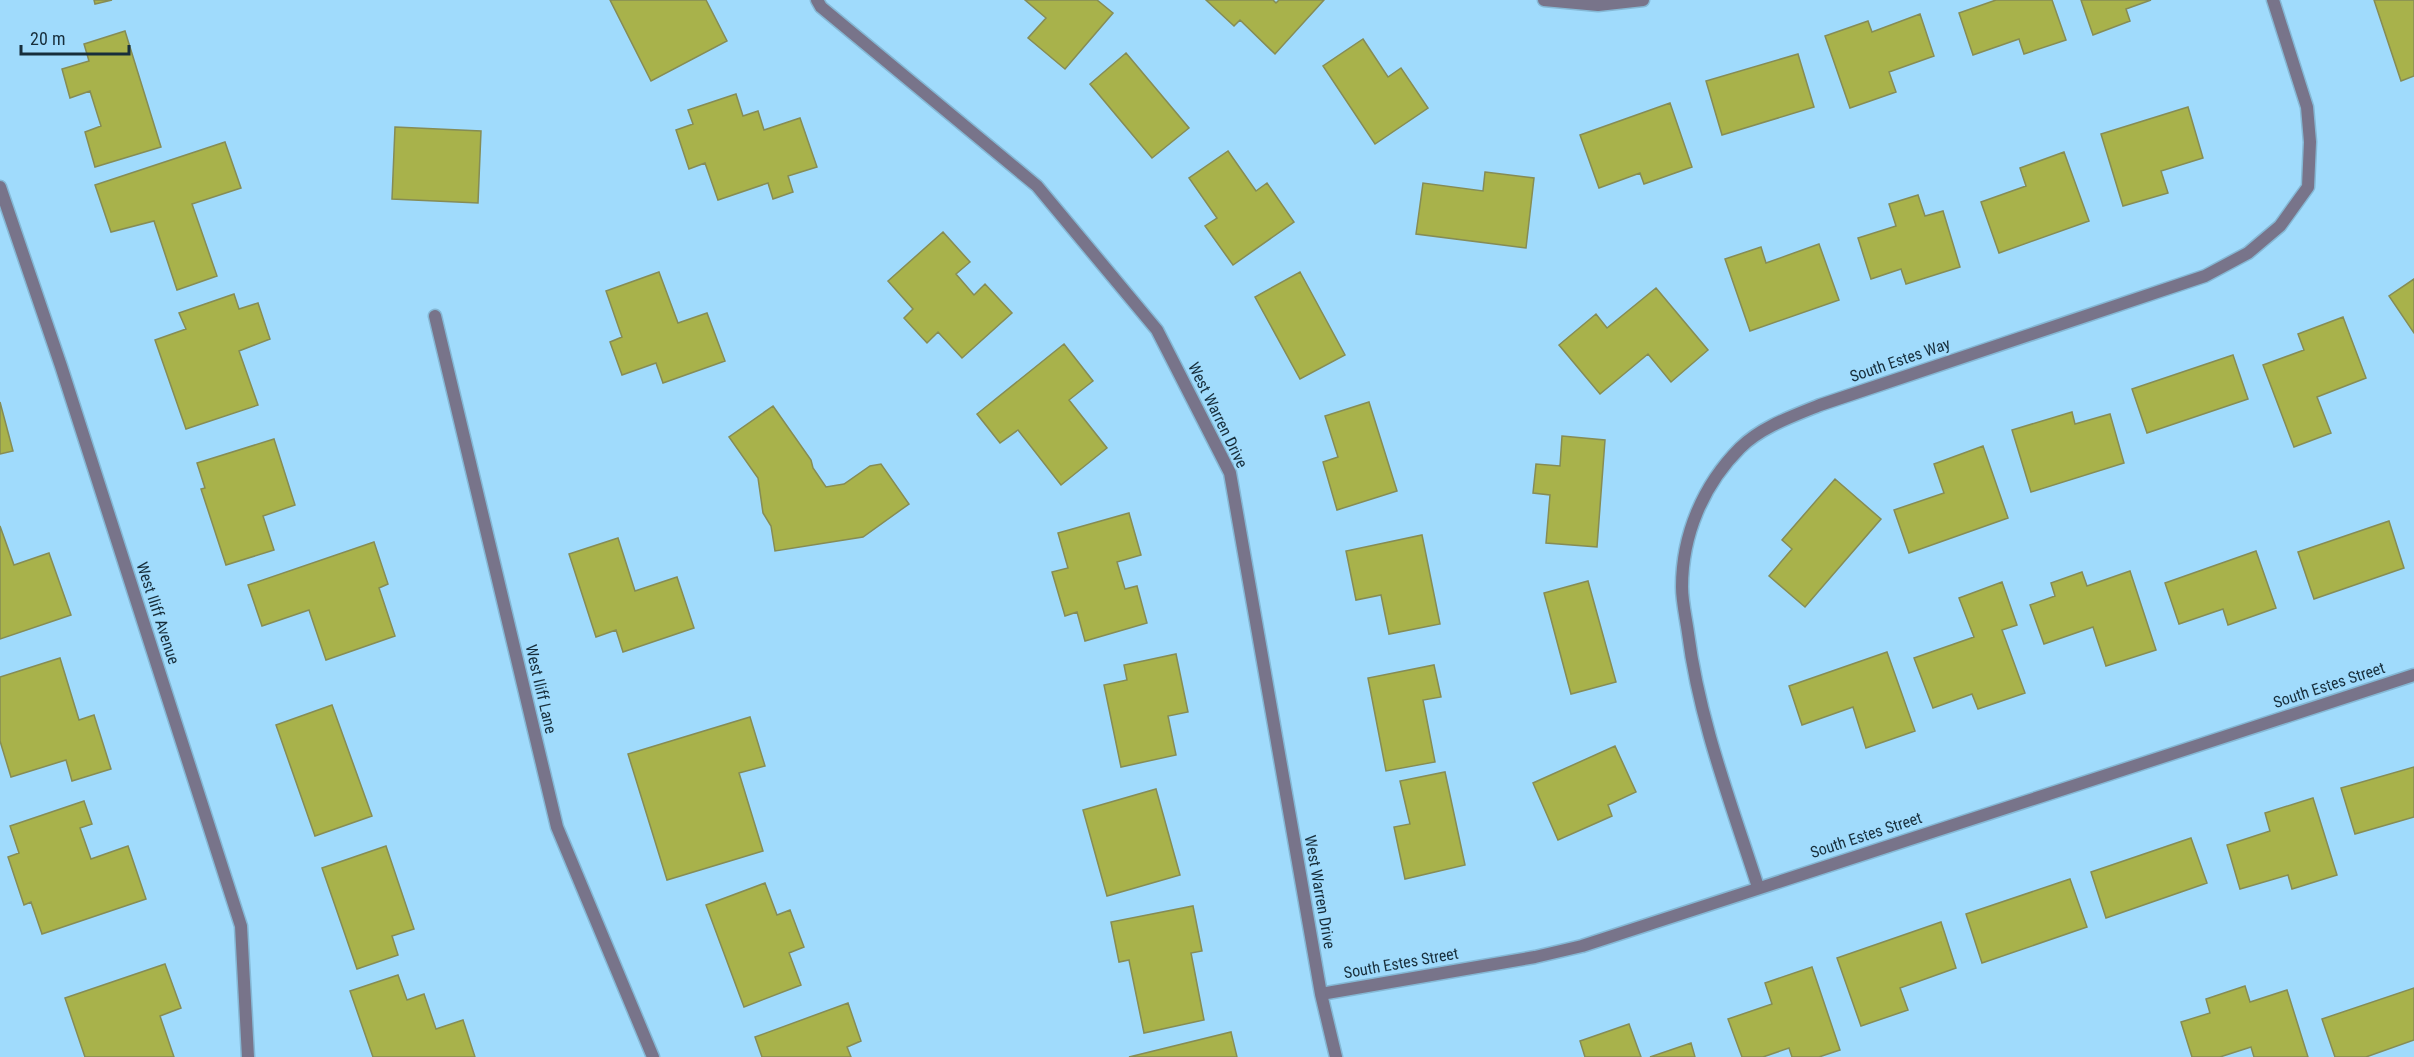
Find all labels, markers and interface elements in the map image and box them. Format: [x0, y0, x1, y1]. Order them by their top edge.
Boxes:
scale bar [21, 18, 129, 56]
text: 20 m [30, 28, 65, 49]
street label: South Estes Way [1847, 334, 1953, 386]
street label: West Warren Drive [1184, 359, 1252, 471]
street label: West Iliff Avenue [133, 559, 183, 667]
street label: West Iliff Lane [522, 643, 560, 735]
street label: South Estes Street [2271, 658, 2387, 712]
street label: South Estes Street [1808, 808, 1924, 862]
street label: West Warren Drive [1301, 834, 1339, 950]
street label: South Estes Street [1342, 944, 1460, 982]

